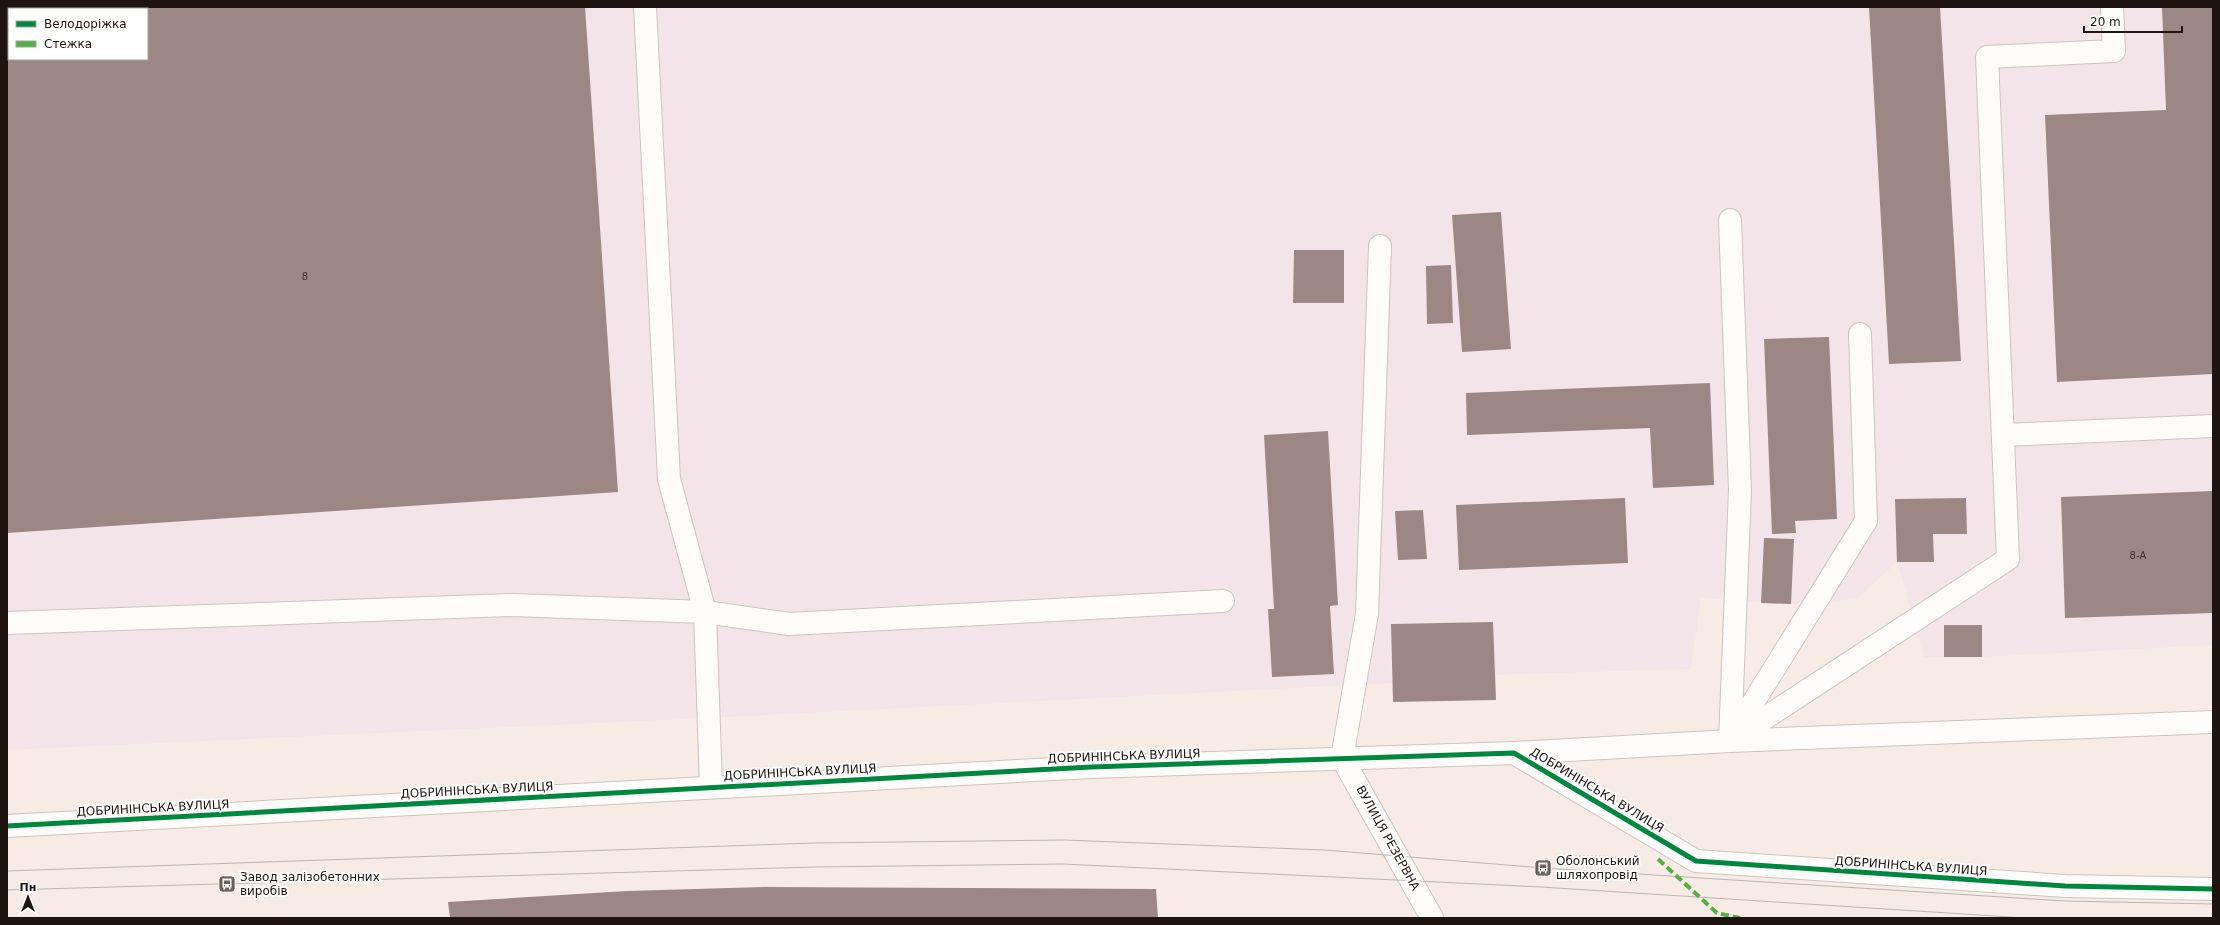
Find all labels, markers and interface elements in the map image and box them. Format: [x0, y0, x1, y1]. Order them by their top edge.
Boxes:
legend [8, 8, 148, 60]
scale bar [2084, 8, 2182, 34]
text: 20 m [2090, 15, 2121, 29]
text: Велодоріжка [44, 17, 127, 31]
text: Стежка [44, 37, 92, 51]
house number: 8 [302, 271, 308, 282]
house number: 8-А [2130, 550, 2147, 561]
street label: ДОБРИНІНСЬКА ВУЛИЦЯ [1528, 745, 1666, 835]
street label: ДОБРИНІНСЬКА ВУЛИЦЯ [1047, 746, 1201, 766]
street label: ДОБРИНІНСЬКА ВУЛИЦЯ [723, 761, 877, 783]
street label: ДОБРИНІНСЬКА ВУЛИЦЯ [400, 779, 554, 801]
street label: ВУЛИЦЯ РЕЗЕРВНА [1353, 783, 1423, 894]
street label: ДОБРИНІНСЬКА ВУЛИЦЯ [76, 797, 230, 819]
place label: Оболонський шляхопровід [1556, 854, 1640, 882]
street label: ДОБРИНІНСЬКА ВУЛИЦЯ [1834, 854, 1988, 878]
bus stop icon: Оболонський шляхопровід [1533, 858, 1553, 878]
place label: Завод залізобетонних виробів [240, 870, 380, 898]
bus stop icon: Завод залізобетонних виробів [217, 874, 237, 894]
north arrow [8, 877, 48, 917]
text: Пн [20, 881, 36, 894]

